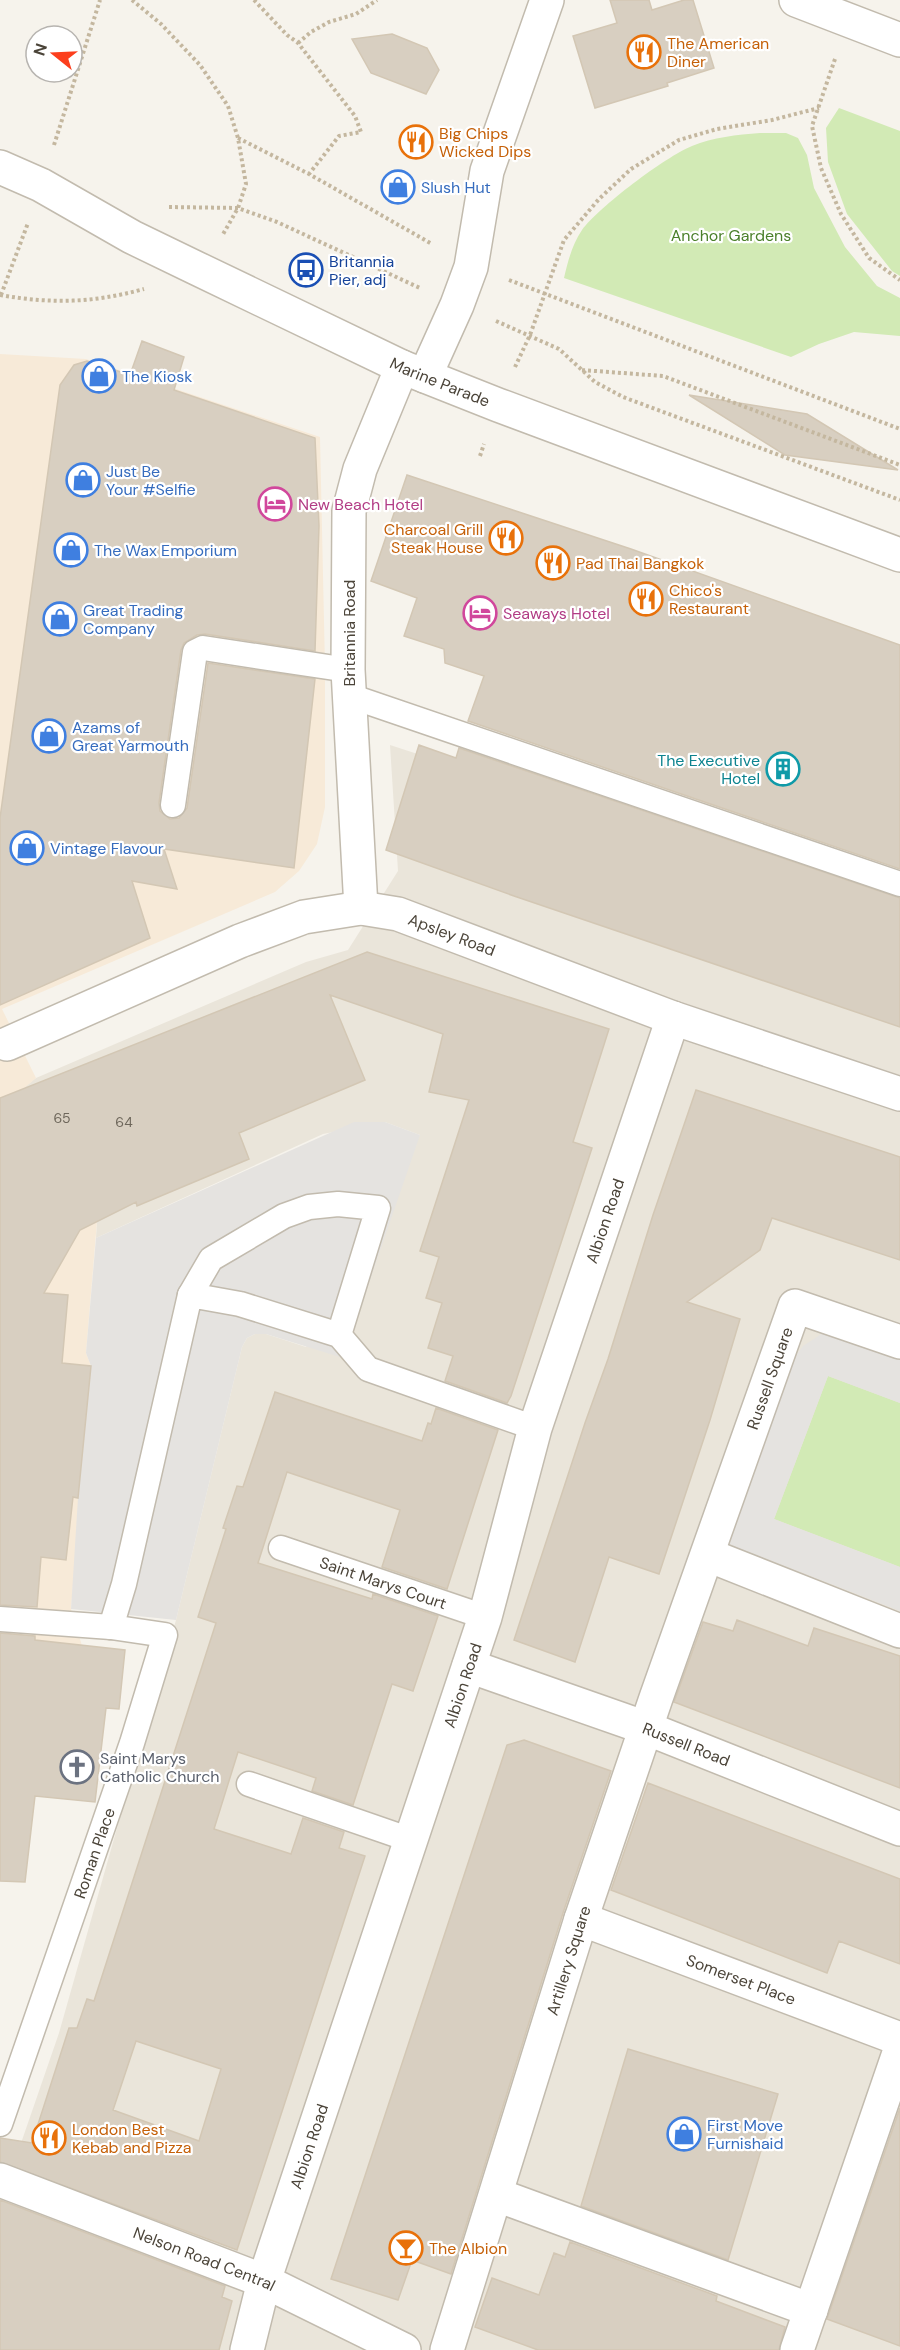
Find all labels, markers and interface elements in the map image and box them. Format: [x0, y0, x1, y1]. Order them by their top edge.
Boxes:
north arrow [24, 24, 84, 84]
place label: The American Diner [667, 33, 769, 72]
restaurant icon: The American Diner [626, 34, 662, 70]
text: N [28, 41, 52, 58]
place label: Big Chips Wicked Dips [439, 123, 531, 162]
restaurant icon: Big Chips Wicked Dips [398, 124, 434, 160]
shop icon: Slush Hut [380, 169, 416, 205]
place label: Slush Hut [421, 177, 491, 198]
park label: Anchor Gardens [671, 225, 791, 246]
place label: Britannia Pier, adj [329, 251, 394, 290]
bus stop icon: Britannia Pier, adj [288, 252, 324, 288]
street label: Marine Parade [386, 353, 493, 412]
shop icon: The Kiosk [81, 358, 117, 394]
place label: The Kiosk [122, 366, 192, 387]
place label: Just Be Your #Selfie [106, 461, 196, 500]
shop icon: Just Be Your #Selfie [65, 462, 101, 498]
hotel icon: New Beach Hotel [257, 486, 293, 522]
place label: New Beach Hotel [298, 494, 423, 515]
place label: Charcoal Grill Steak House [384, 519, 483, 558]
restaurant icon: Charcoal Grill Steak House [488, 520, 524, 556]
shop icon: The Wax Emporium [53, 532, 89, 568]
place label: The Wax Emporium [94, 540, 237, 561]
restaurant icon: Pad Thai Bangkok [535, 545, 571, 581]
place label: Pad Thai Bangkok [576, 553, 704, 574]
street label: Britannia Road [339, 580, 360, 686]
place label: Chico's Restaurant [669, 580, 749, 619]
restaurant icon: Chico's Restaurant [628, 581, 664, 617]
hotel icon: Seaways Hotel [462, 595, 498, 631]
place label: Great Trading Company [83, 600, 184, 639]
shop icon: Great Trading Company [42, 601, 78, 637]
place label: Seaways Hotel [503, 603, 610, 624]
place label: Azams of Great Yarmouth [72, 717, 189, 756]
shop icon: Azams of Great Yarmouth [31, 718, 67, 754]
place label: The Executive Hotel [657, 750, 760, 789]
building icon: The Executive Hotel [765, 751, 801, 787]
shop icon: Vintage Flavour [9, 830, 45, 866]
place label: Vintage Flavour [50, 838, 164, 859]
street label: Apsley Road [405, 909, 498, 961]
house number: 65 [53, 1109, 71, 1127]
house number: 64 [115, 1113, 133, 1131]
street label: Albion Road [581, 1176, 629, 1266]
street label: Russell Square [742, 1324, 798, 1432]
street label: Saint Marys Court [317, 1552, 449, 1614]
street label: Albion Road [439, 1640, 487, 1731]
street label: Russell Road [639, 1718, 733, 1771]
place label: Saint Marys Catholic Church [100, 1748, 220, 1787]
church icon: Saint Marys Catholic Church [59, 1749, 95, 1785]
street label: Roman Place [69, 1805, 120, 1901]
street label: Artillery Square [542, 1903, 596, 2018]
street label: Somerset Place [683, 1950, 799, 2010]
street label: Albion Road [285, 2101, 333, 2192]
place label: First Move Furnishaid [707, 2115, 783, 2154]
shop icon: First Move Furnishaid [666, 2116, 702, 2152]
place label: London Best Kebab and Pizza [72, 2119, 192, 2158]
restaurant icon: London Best Kebab and Pizza [31, 2120, 67, 2156]
street label: Nelson Road Central [130, 2222, 279, 2296]
bar icon: The Albion [388, 2230, 424, 2266]
place label: The Albion [429, 2238, 507, 2259]

